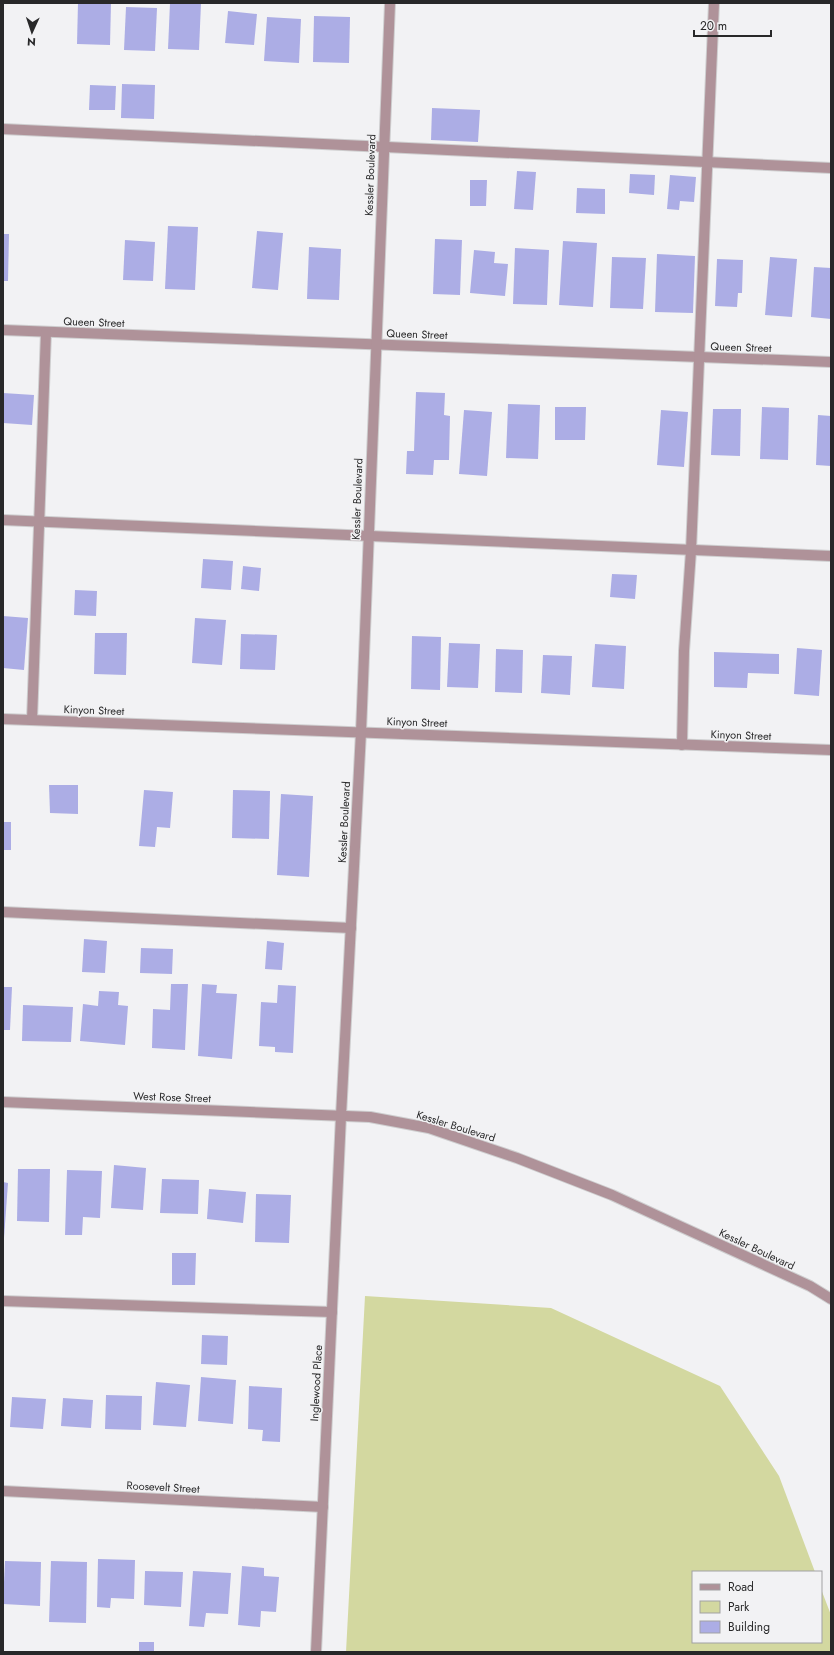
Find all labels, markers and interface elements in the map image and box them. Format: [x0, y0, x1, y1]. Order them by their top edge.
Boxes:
north arrow [12, 12, 52, 52]
scale bar [694, 12, 771, 38]
text: 20 m [700, 17, 727, 35]
text: N [27, 34, 36, 50]
street label: Kessler Boulevard [361, 134, 379, 216]
street label: Queen Street [63, 313, 125, 331]
street label: Queen Street [386, 325, 448, 343]
street label: Queen Street [710, 338, 772, 356]
street label: Kessler Boulevard [348, 458, 366, 540]
street label: Kinyon Street [63, 701, 125, 719]
street label: Kinyon Street [386, 713, 448, 731]
street label: Kinyon Street [710, 726, 772, 744]
street label: Kessler Boulevard [334, 781, 354, 863]
street label: West Rose Street [133, 1088, 212, 1106]
street label: Kessler Boulevard [415, 1106, 497, 1146]
street label: Kessler Boulevard [717, 1224, 797, 1274]
street label: Inglewood Place [306, 1344, 326, 1422]
street label: Roosevelt Street [126, 1477, 200, 1497]
legend [692, 1571, 822, 1643]
text: Road [728, 1578, 754, 1596]
text: Park [728, 1598, 750, 1616]
text: Building [728, 1618, 770, 1636]

